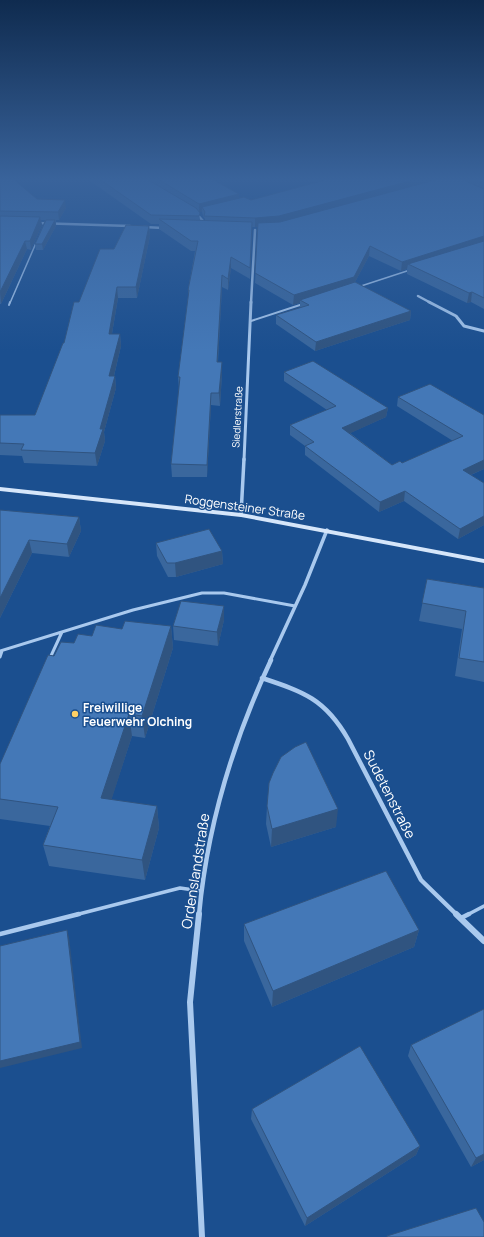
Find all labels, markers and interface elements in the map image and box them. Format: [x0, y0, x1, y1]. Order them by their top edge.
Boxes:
street label: Siedlerstraße [228, 386, 246, 448]
street label: Roggensteiner Straße [184, 490, 306, 524]
place label: Freiwillige Feuerwehr Olching [83, 699, 192, 730]
marker: Freiwillige Feuerwehr Olching [70, 709, 80, 719]
street label: Sudetenstraße [359, 746, 421, 842]
street label: Ordenslandstraße [176, 812, 214, 930]

